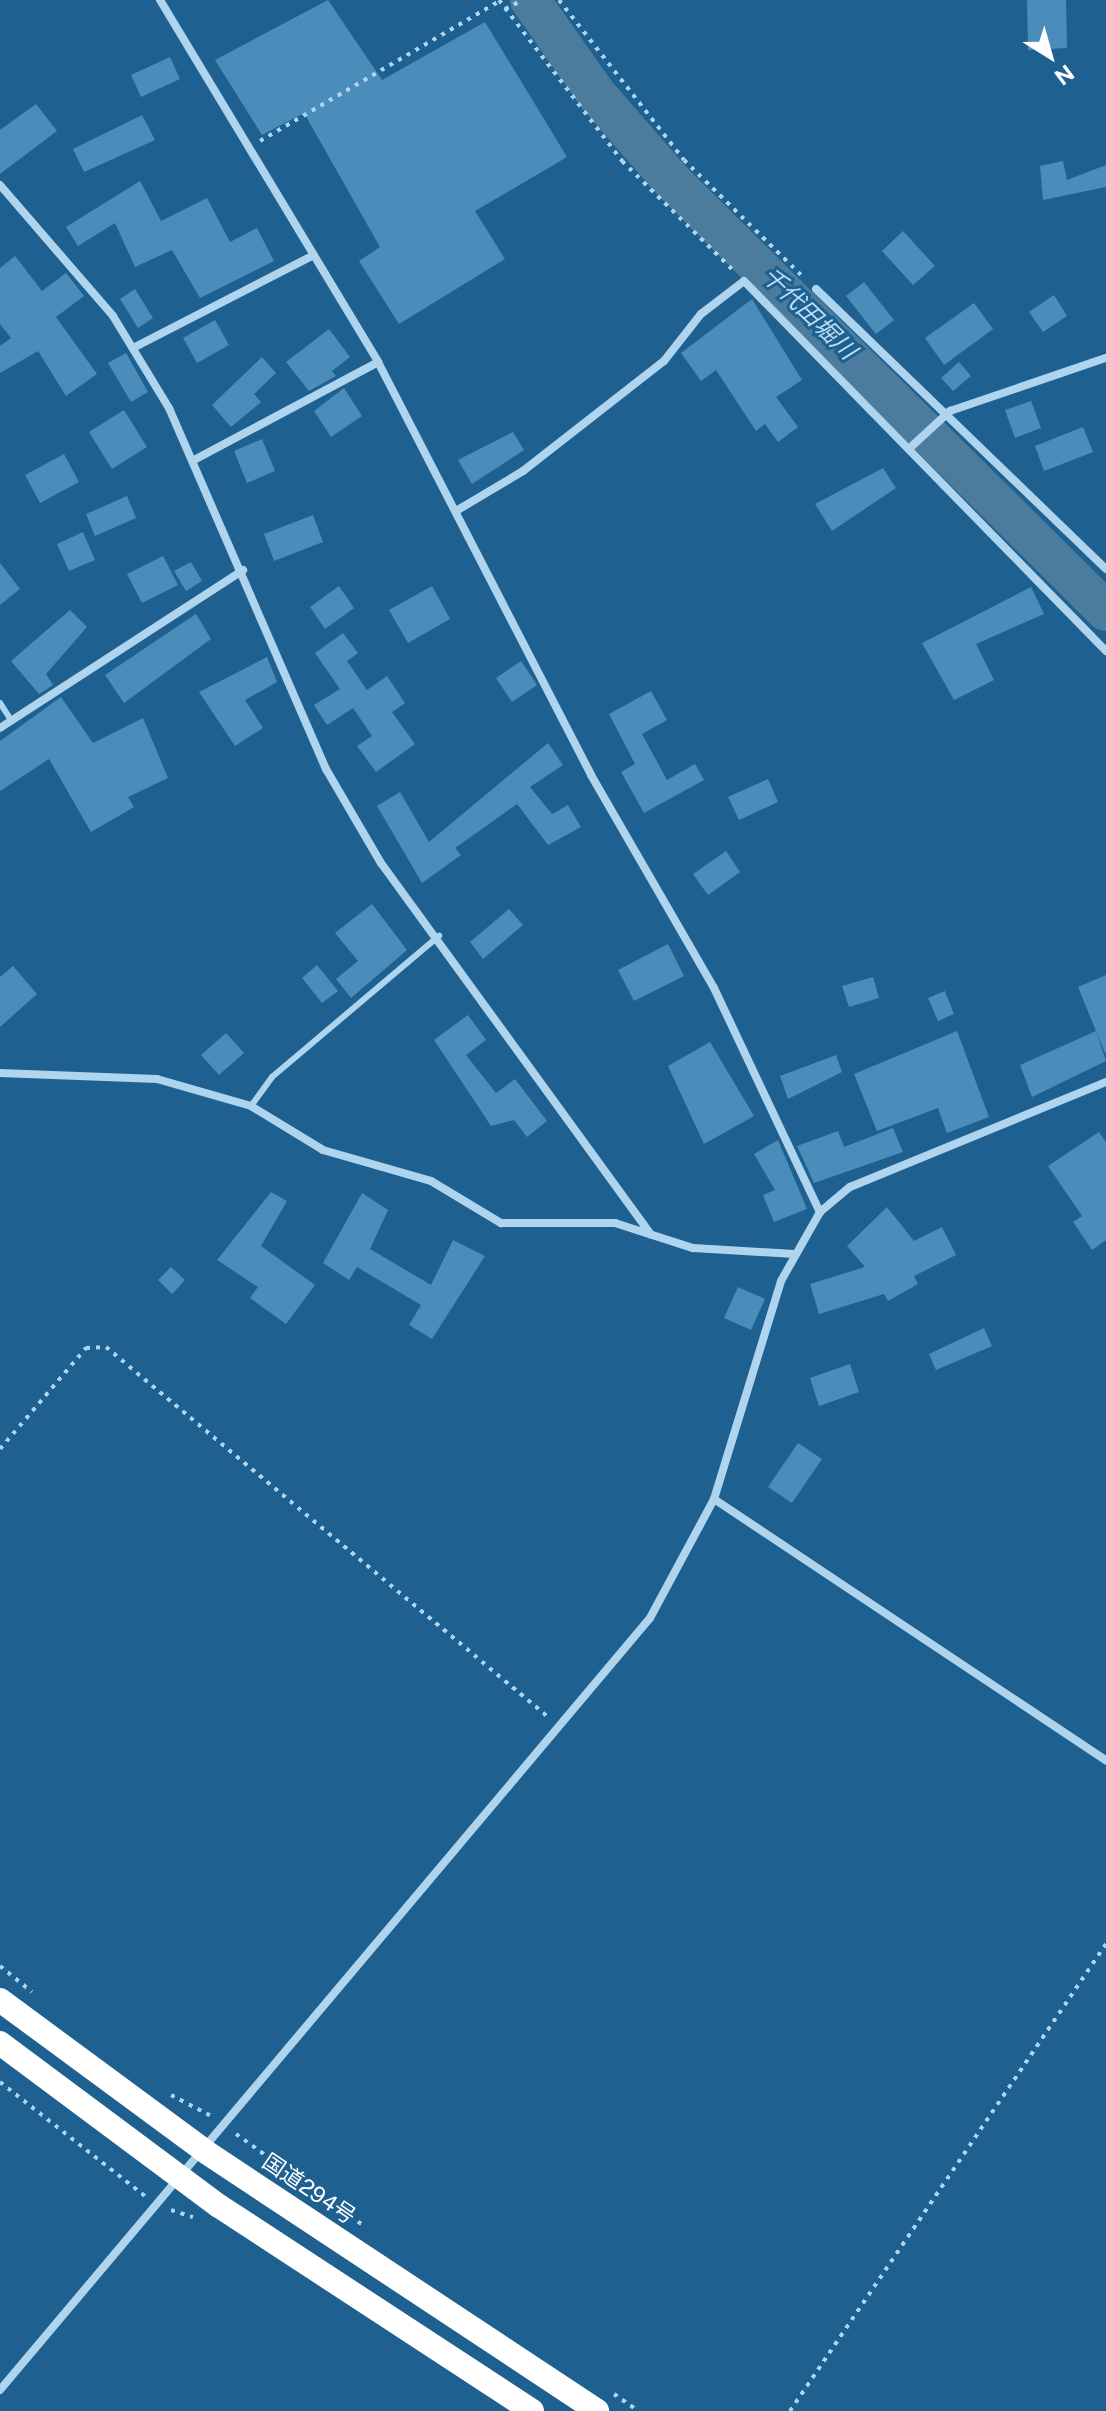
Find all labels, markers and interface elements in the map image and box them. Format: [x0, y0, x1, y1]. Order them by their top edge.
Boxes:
north arrow [1010, 16, 1090, 96]
text: N [1050, 60, 1079, 91]
water label: 千代田堀川 [756, 261, 862, 365]
street label: 国道294号 [257, 2148, 361, 2230]

